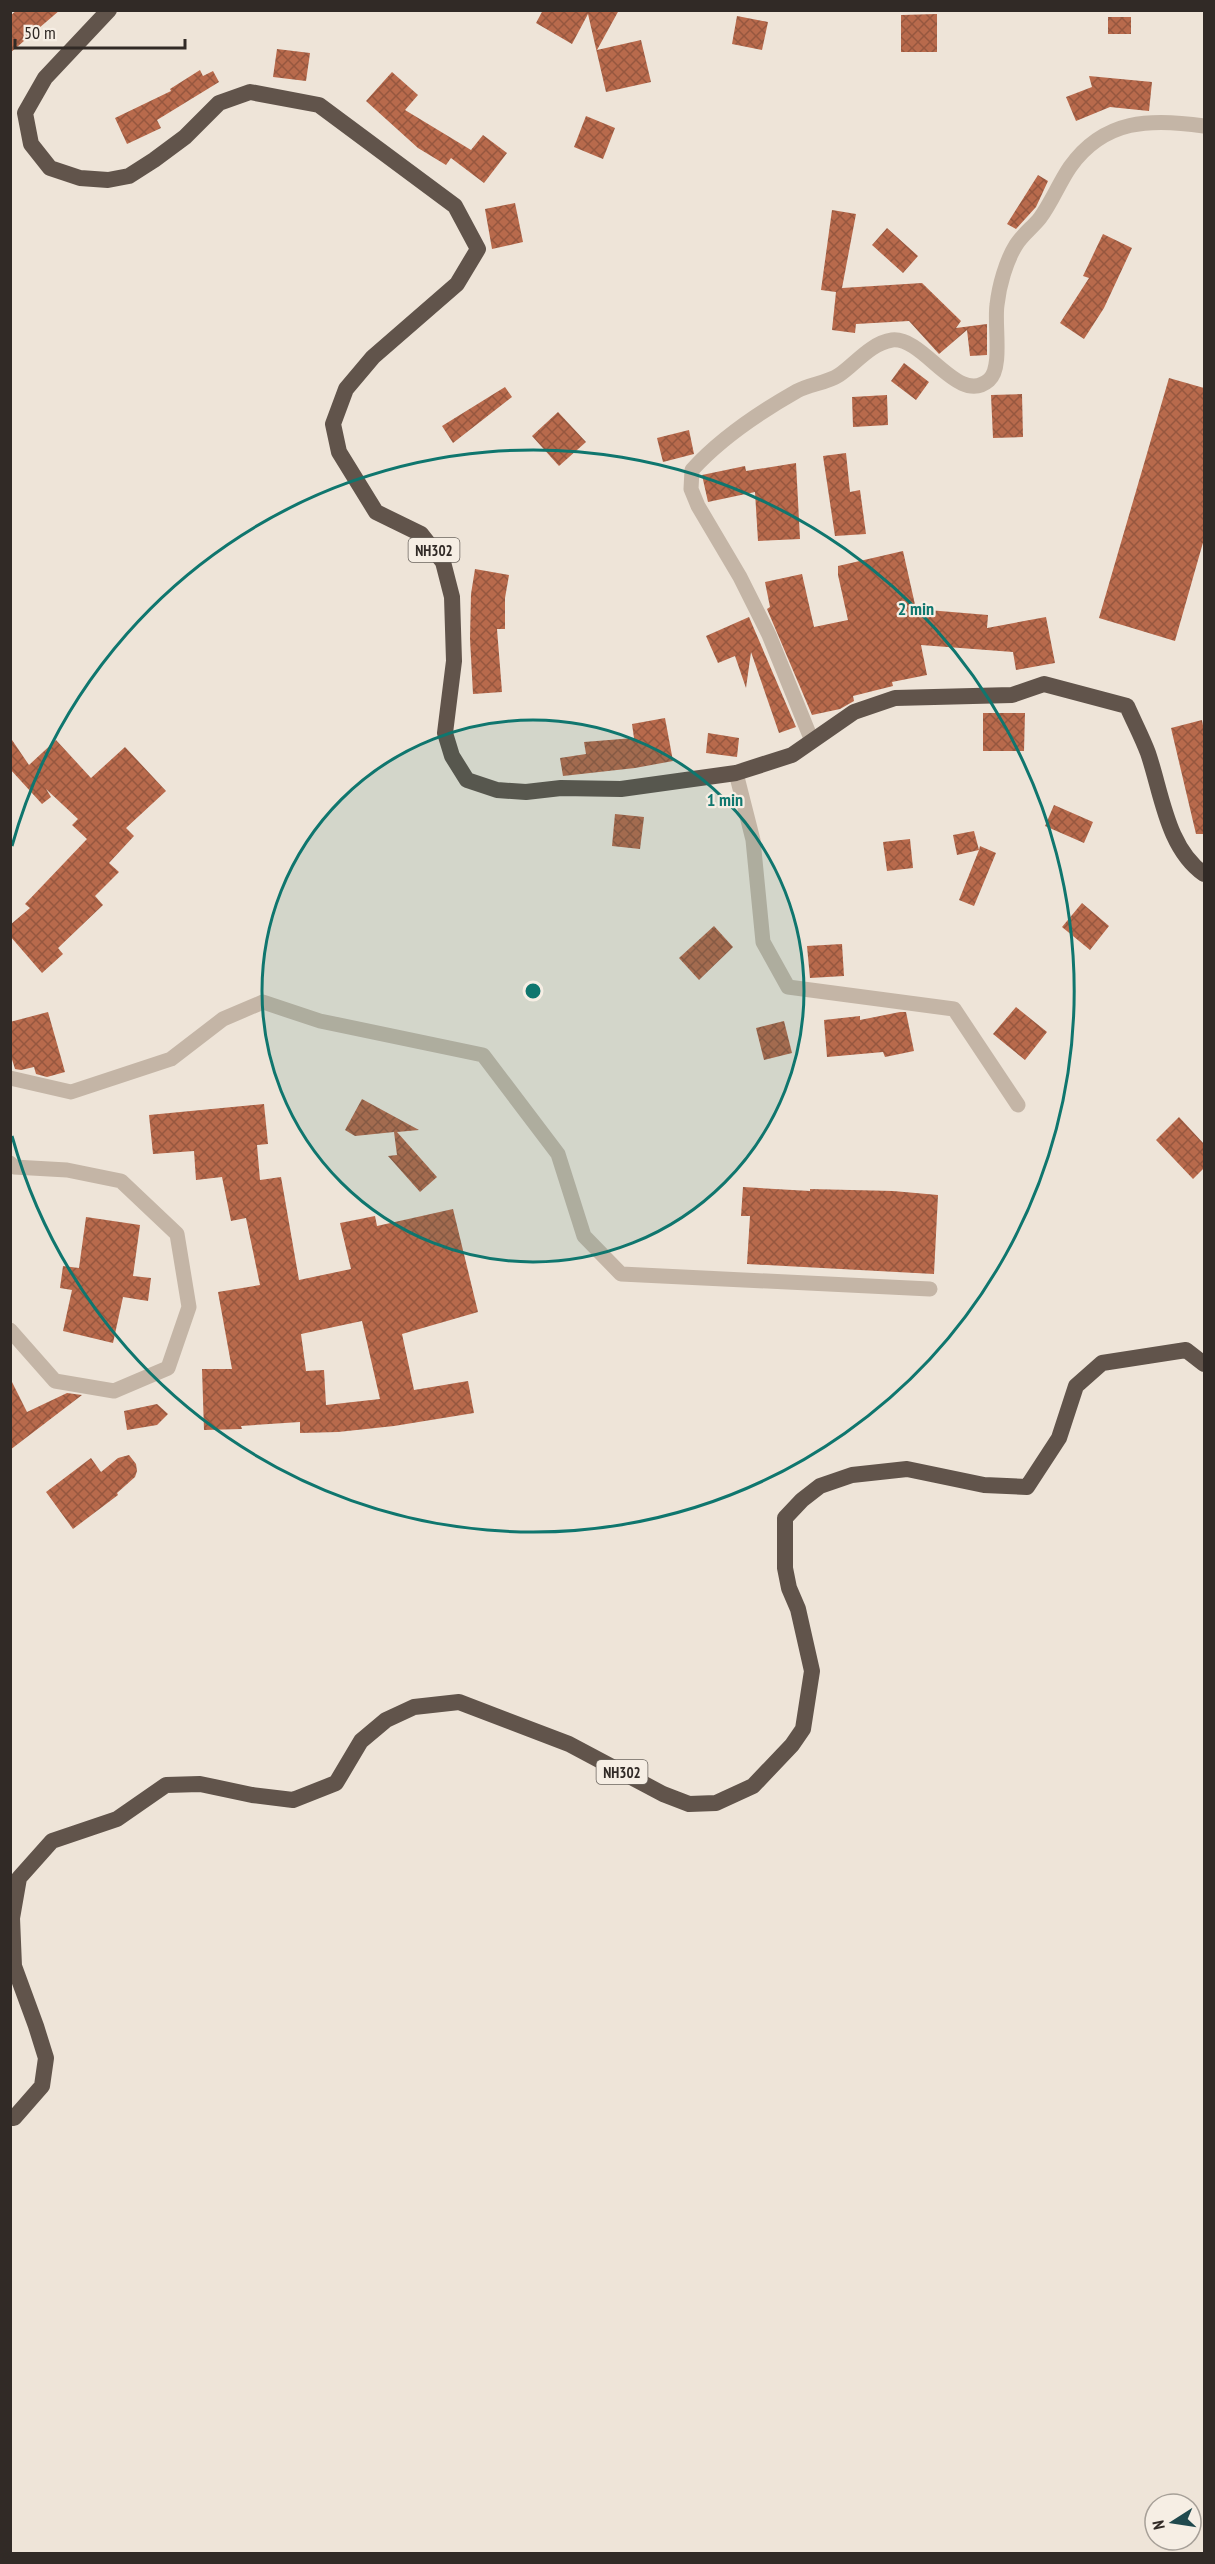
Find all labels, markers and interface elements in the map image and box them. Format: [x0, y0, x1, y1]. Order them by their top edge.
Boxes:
scale bar [15, 12, 184, 50]
text: 50 m [24, 21, 56, 44]
road number: NH302 [408, 538, 460, 562]
text: 2 min [898, 597, 934, 620]
text: 1 min [707, 788, 743, 811]
centre of rings [523, 981, 543, 1001]
road number: NH302 [596, 1760, 648, 1784]
north arrow [1143, 2492, 1203, 2552]
text: N [1148, 2519, 1169, 2531]

